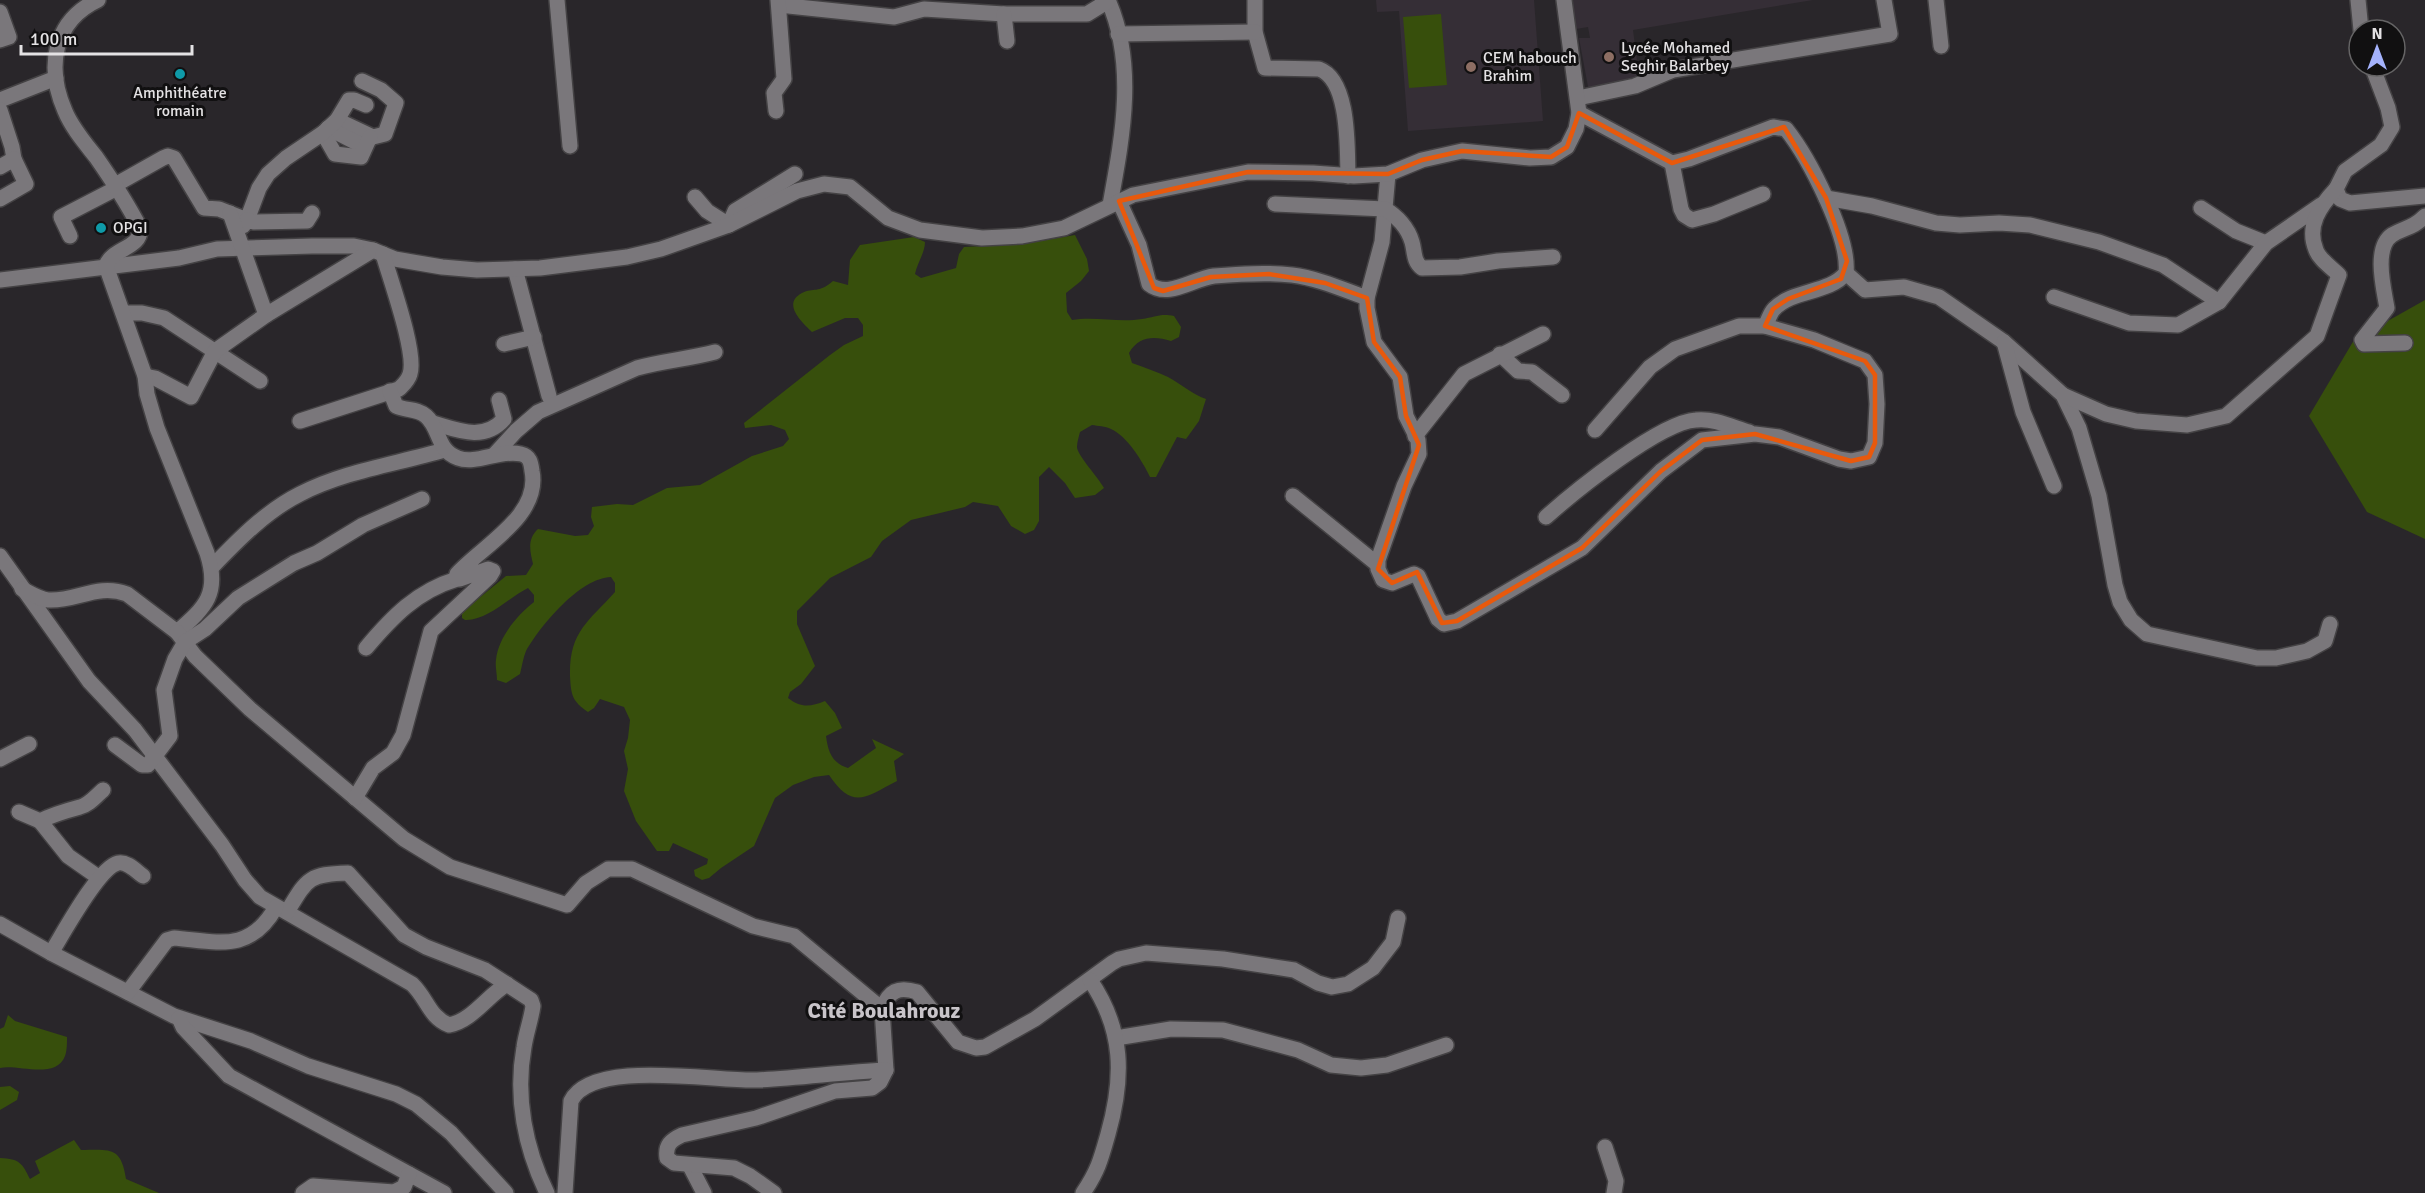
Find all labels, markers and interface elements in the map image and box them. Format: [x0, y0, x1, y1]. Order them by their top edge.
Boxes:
scale bar [21, 18, 192, 56]
north arrow [2347, 18, 2407, 78]
text: N [2371, 24, 2383, 44]
text: 100 m [30, 28, 77, 50]
place label: Lycée Mohamed Seghir Balarbey [1621, 38, 1730, 76]
place label: CEM habouch Brahim [1483, 48, 1577, 86]
marker: Lycée Mohamed Seghir Balarbey [1602, 50, 1616, 64]
marker: CEM habouch Brahim [1464, 60, 1478, 74]
marker: Amphithéatre romain [173, 67, 187, 81]
place label: Amphithéatre romain [133, 83, 227, 121]
place label: OPGI [113, 218, 148, 238]
marker: OPGI [94, 221, 108, 235]
district label: Cité Boulahrouz [808, 997, 961, 1024]

